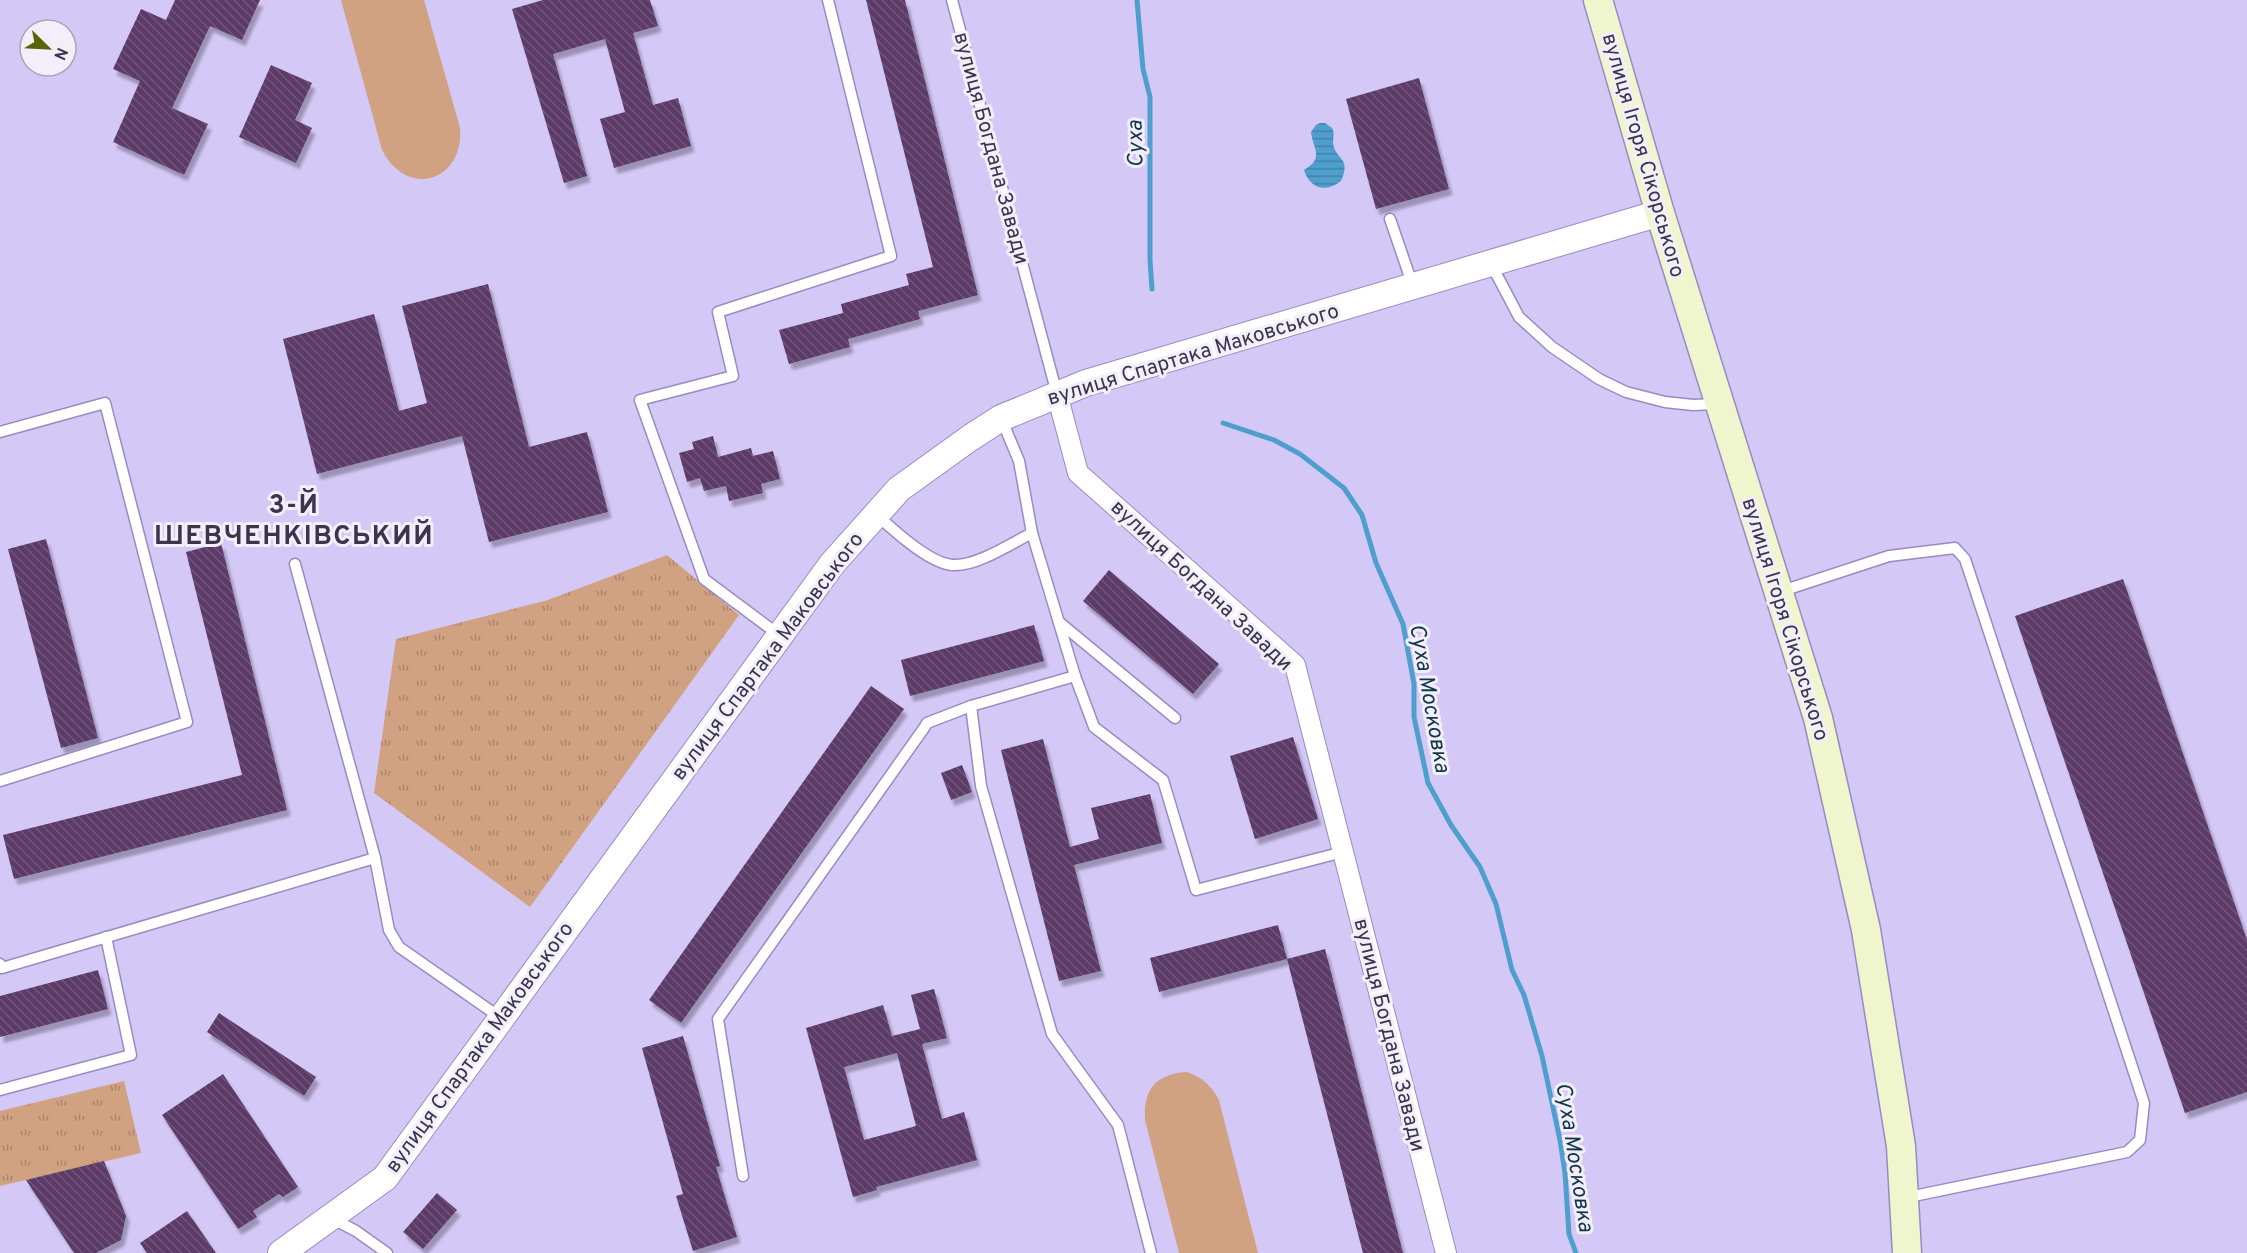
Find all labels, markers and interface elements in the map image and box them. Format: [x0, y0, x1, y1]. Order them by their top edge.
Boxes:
north arrow [18, 18, 78, 78]
street label: вулиця Богдана Завади [947, 29, 1035, 267]
street label: вулиця Ігоря Сікорського [1595, 30, 1690, 281]
text: N [48, 44, 71, 63]
water label: Суха [1123, 119, 1150, 168]
street label: вулиця Спартака Маковського [1044, 298, 1343, 413]
district label: 3-Й ШЕВЧЕНКІВСЬКИЙ [154, 488, 434, 554]
street label: вулиця Богдана Завади [1104, 495, 1298, 678]
street label: вулиця Ігоря Сікорського [1735, 495, 1834, 744]
street label: вулиця Спартака Маковського [666, 527, 870, 786]
water label: Суха Московка [1402, 622, 1455, 776]
street label: вулиця Богдана Завади [1346, 916, 1431, 1155]
street label: вулиця Спартака Маковського [380, 917, 580, 1179]
water label: Суха Московка [1548, 1081, 1599, 1235]

